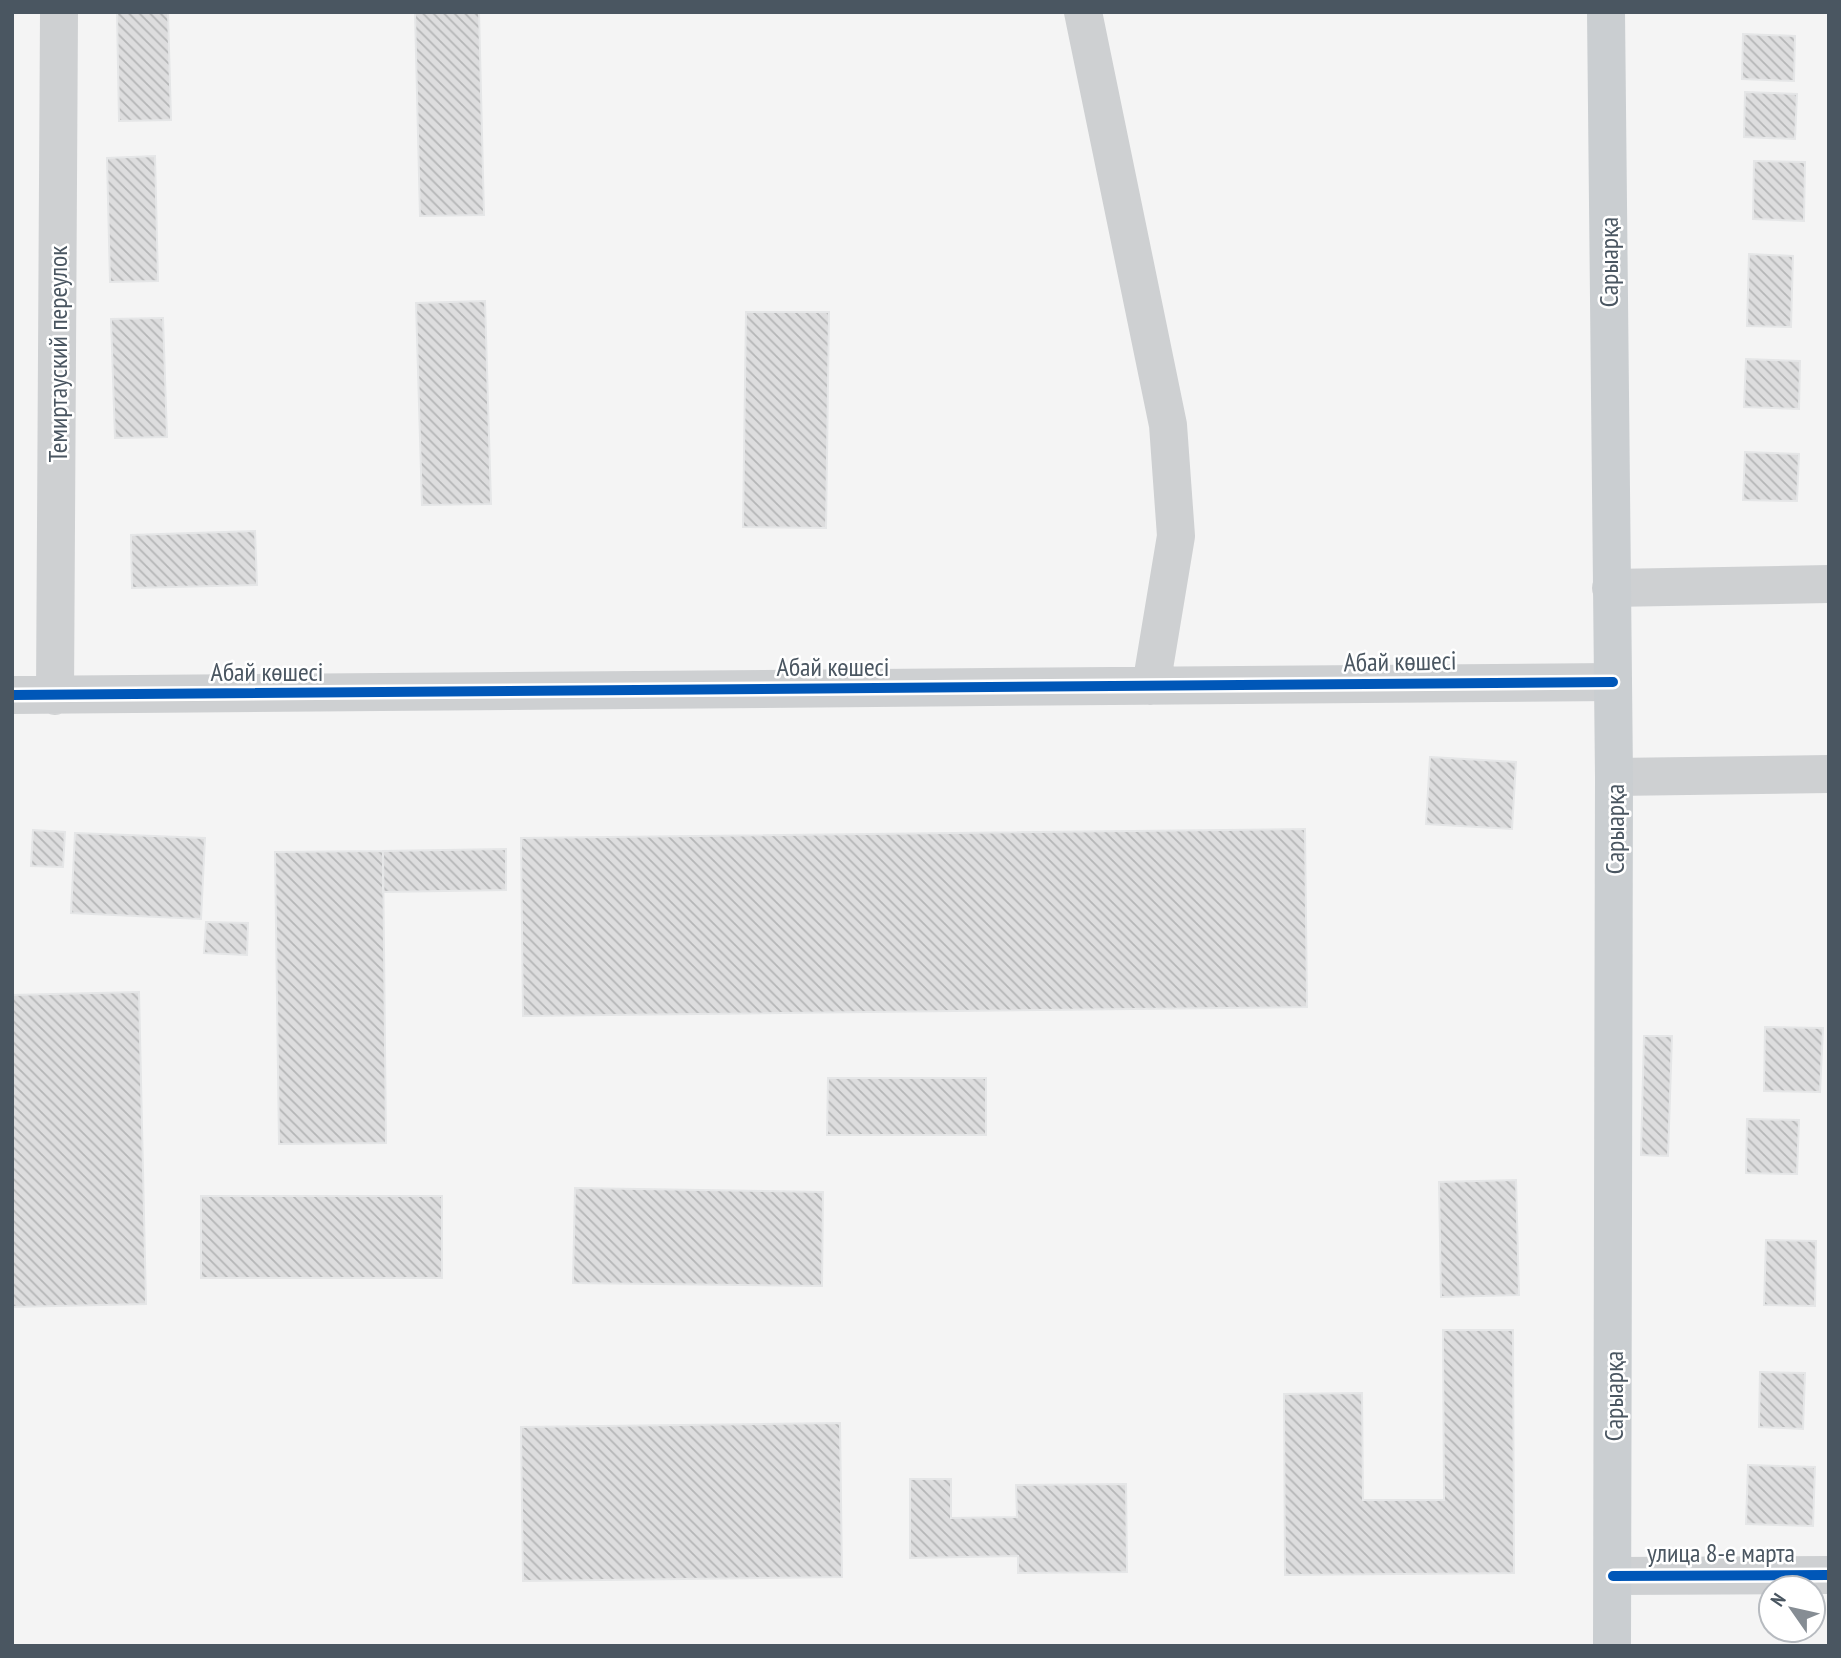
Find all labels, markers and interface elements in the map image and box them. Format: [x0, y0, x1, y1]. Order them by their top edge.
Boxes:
street label: Сарыарқа [1592, 217, 1625, 307]
street label: Темиртауский переулок [41, 246, 74, 462]
street label: Абай көшесі [1343, 644, 1457, 678]
street label: Абай көшесі [777, 650, 889, 683]
street label: Абай көшесі [211, 655, 323, 688]
street label: Сарыарқа [1598, 784, 1631, 874]
street label: Сарыарқа [1597, 1351, 1630, 1441]
street label: улица 8-е марта [1647, 1536, 1795, 1569]
north arrow [1757, 1574, 1827, 1644]
text: N [1765, 1589, 1791, 1610]

